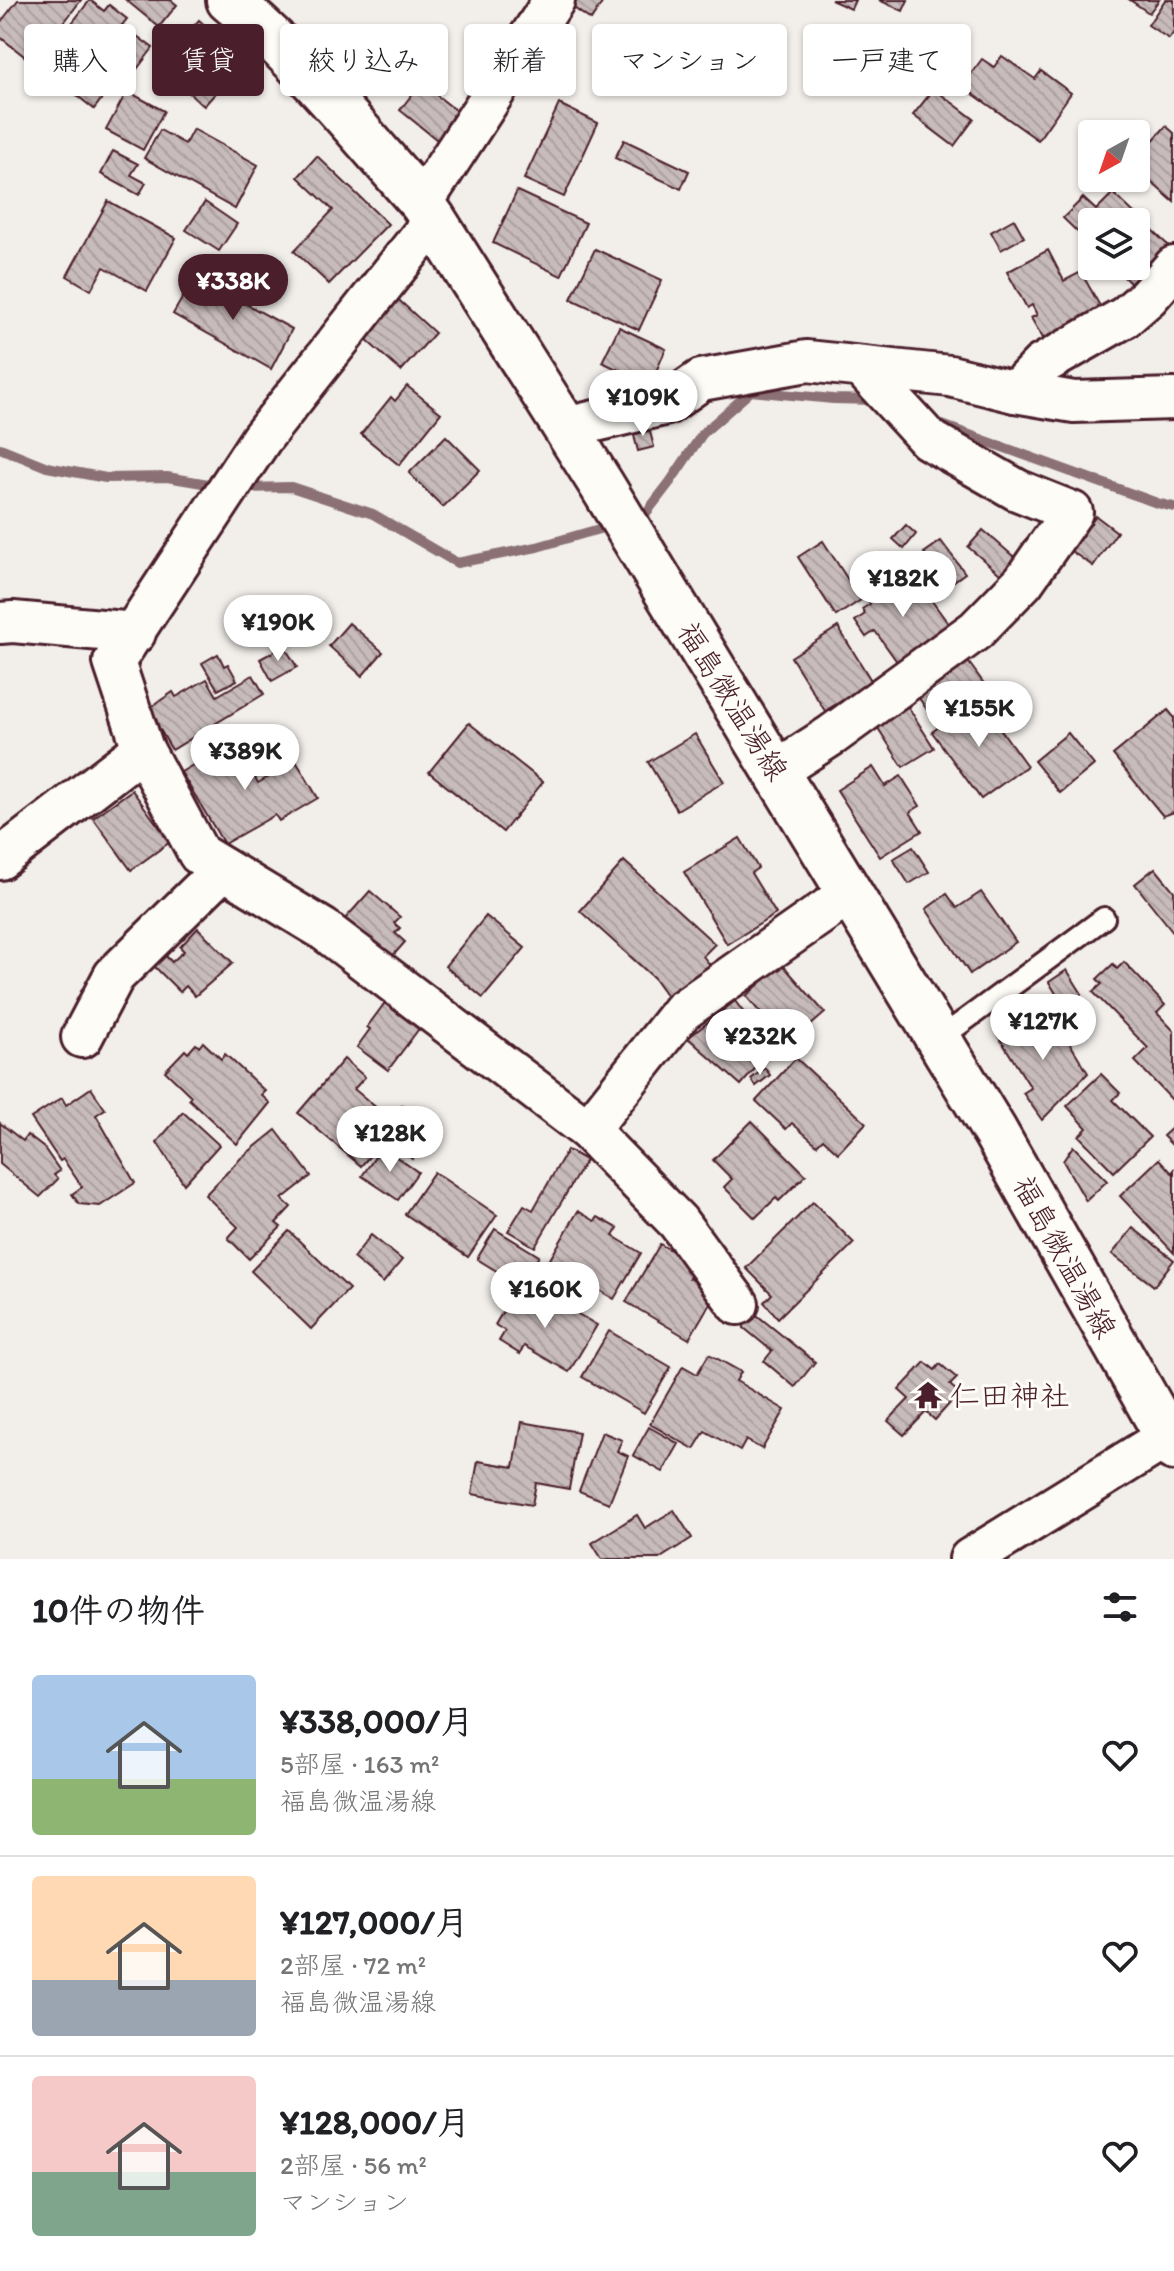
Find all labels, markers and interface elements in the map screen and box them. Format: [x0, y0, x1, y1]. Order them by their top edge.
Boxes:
chip: 購入 [24, 24, 136, 96]
chip: 賃貸 [152, 24, 264, 96]
chip: 絞り込み [280, 24, 448, 96]
chip: 新着 [464, 24, 576, 96]
chip: マンション [592, 24, 787, 96]
chip: 一戸建て [803, 24, 971, 96]
north arrow [1078, 120, 1150, 192]
map controls [1078, 120, 1150, 280]
button: layers [1078, 208, 1150, 280]
pin: ¥338K [177, 254, 289, 322]
text: ¥338K [196, 264, 270, 296]
pin: ¥109K [587, 370, 699, 438]
text: ¥109K [607, 380, 679, 412]
pin: ¥182K [847, 551, 959, 619]
text: ¥182K [867, 561, 939, 593]
pin: ¥190K [222, 595, 334, 663]
text: ¥190K [242, 605, 314, 637]
street label: 福島微温湯線 [670, 615, 796, 787]
pin: ¥155K [923, 681, 1035, 749]
text: ¥155K [944, 691, 1014, 723]
pin: ¥389K [189, 724, 301, 792]
text: ¥389K [208, 734, 282, 766]
pin: ¥127K [987, 994, 1099, 1062]
text: ¥127K [1008, 1004, 1078, 1036]
pin: ¥232K [704, 1009, 816, 1077]
text: ¥232K [724, 1019, 796, 1051]
pin: ¥128K [334, 1106, 446, 1174]
text: ¥128K [354, 1116, 426, 1148]
street label: 福島微温湯線 [1005, 1169, 1125, 1345]
pin: ¥160K [489, 1262, 601, 1330]
text: ¥160K [508, 1272, 582, 1304]
place label: 仁田神社 [950, 1377, 1070, 1414]
temple icon: 仁田神社 [913, 1380, 943, 1410]
icon: filters [1098, 1585, 1142, 1629]
text: 10件の物件 [32, 1590, 205, 1631]
text: ¥338,000/月 [280, 1701, 474, 1742]
icon: home [96, 1707, 192, 1803]
icon: heart [1098, 1733, 1142, 1777]
text: 5部屋 · 163 m² [280, 1748, 439, 1780]
text: 福島微温湯線 [280, 1785, 436, 1817]
text: ¥127,000/月 [280, 1902, 469, 1943]
icon: home [96, 1908, 192, 2004]
icon: heart [1098, 1934, 1142, 1978]
text: 2部屋 · 72 m² [280, 1949, 426, 1981]
text: 福島微温湯線 [280, 1986, 436, 2018]
text: ¥128,000/月 [280, 2102, 471, 2143]
icon: home [96, 2108, 192, 2204]
icon: heart [1098, 2134, 1142, 2178]
text: 2部屋 · 56 m² [280, 2149, 427, 2181]
text: マンション [280, 2186, 409, 2218]

